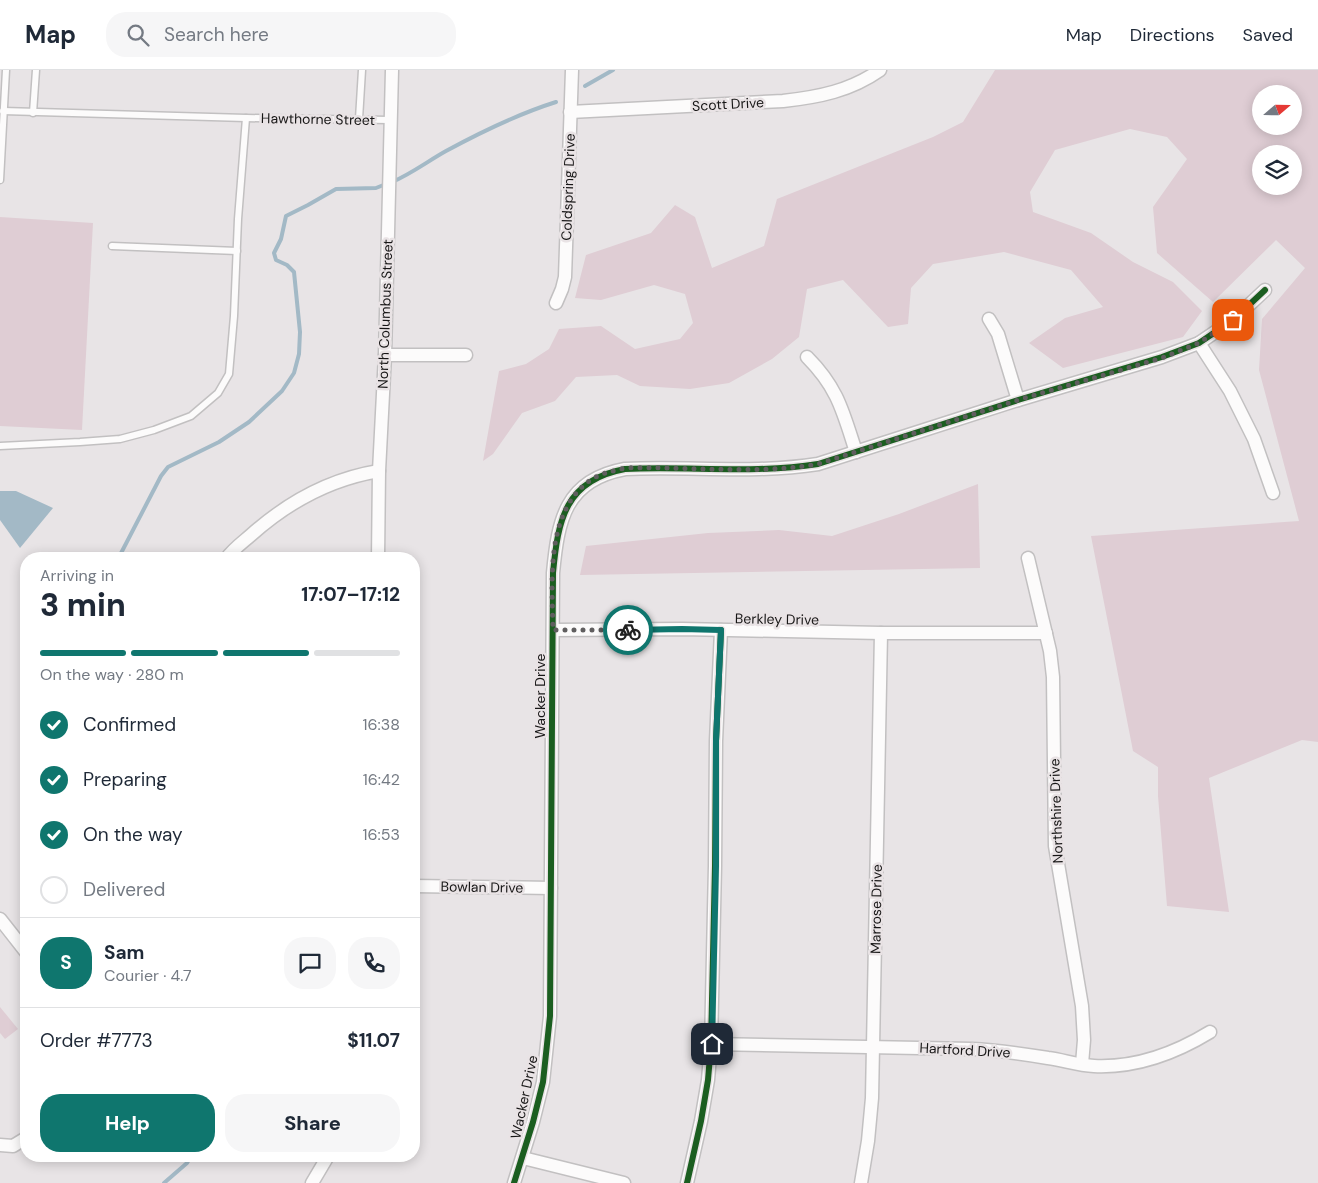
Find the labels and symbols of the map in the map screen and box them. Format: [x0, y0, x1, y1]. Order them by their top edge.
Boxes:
north arrow [1252, 85, 1302, 135]
street label: Scott Drive [692, 93, 764, 115]
street label: Hawthorne Street [261, 109, 375, 129]
street label: Coldspring Drive [557, 133, 579, 241]
street label: North Columbus Street [373, 239, 397, 389]
pin [1212, 299, 1254, 341]
courier [603, 605, 653, 655]
street label: Berkley Drive [735, 609, 819, 629]
street label: Wacker Drive [531, 653, 549, 739]
street label: Northshire Drive [1045, 758, 1067, 864]
street label: Marrose Drive [866, 864, 886, 954]
street label: Bowlan Drive [440, 877, 524, 897]
pin [691, 1023, 733, 1065]
street label: Hartford Drive [919, 1039, 1011, 1061]
street label: Wacker Drive [506, 1053, 542, 1140]

